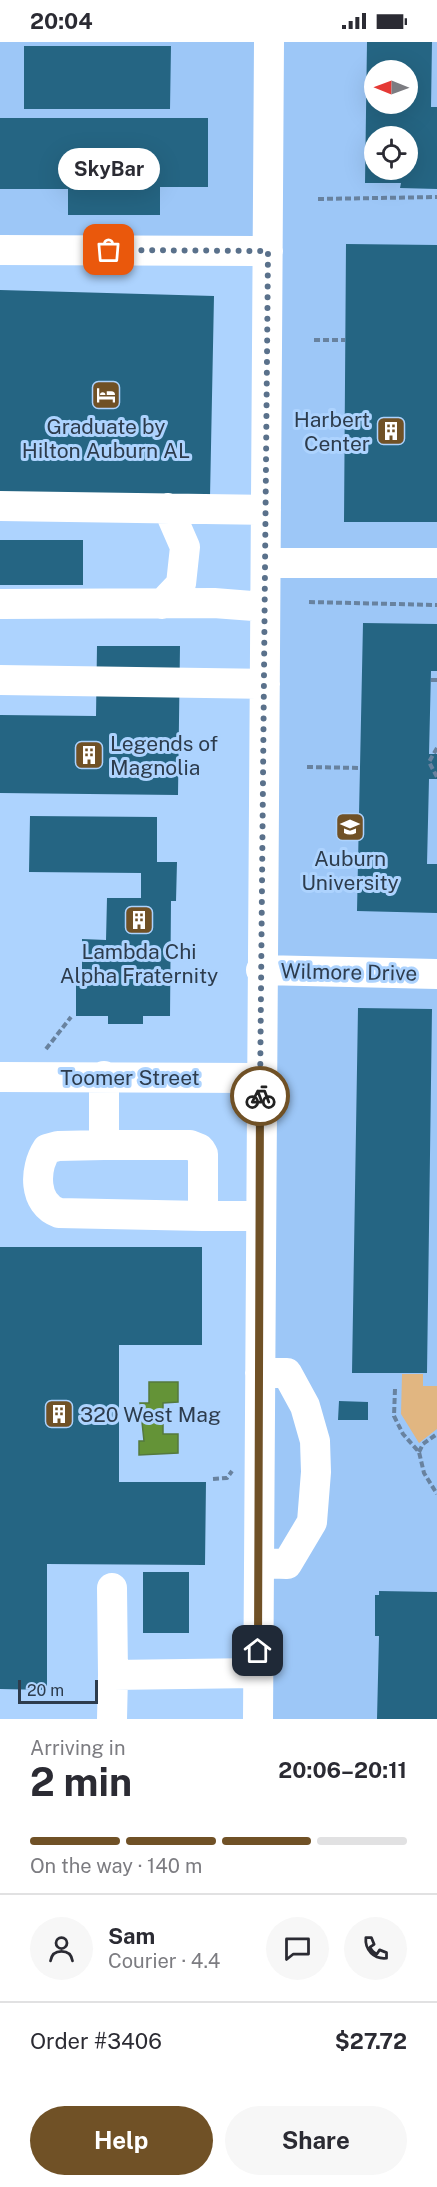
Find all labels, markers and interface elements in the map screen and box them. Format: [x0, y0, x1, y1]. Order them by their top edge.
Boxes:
text: 20:04 [30, 8, 93, 34]
north arrow [364, 60, 418, 114]
map controls [364, 60, 418, 180]
button: locate [364, 126, 418, 180]
callout: SkyBar [58, 148, 160, 190]
text: SkyBar [74, 157, 144, 181]
pin [83, 224, 134, 275]
icon: bag [92, 233, 125, 266]
hotel icon: Graduate by Hilton Auburn AL [90, 379, 122, 411]
place label: Harbert Center [294, 407, 370, 456]
place label: Graduate by Hilton Auburn AL [22, 414, 190, 463]
building icon: Harbert Center [375, 415, 407, 447]
place label: Legends of Magnolia [110, 731, 218, 780]
building icon: Legends of Magnolia [73, 739, 105, 771]
school or university icon: Auburn University [334, 811, 366, 843]
place label: Auburn University [301, 846, 399, 895]
building icon: Lambda Chi Alpha Fraternity [123, 904, 155, 936]
place label: Lambda Chi Alpha Fraternity [60, 939, 218, 988]
street label: Wilmore Drive [280, 958, 418, 986]
street label: Toomer Street [60, 1065, 200, 1090]
courier [230, 1066, 290, 1126]
icon: bike [244, 1080, 277, 1113]
building icon: 320 West Mag [43, 1398, 75, 1430]
place label: 320 West Mag [80, 1402, 221, 1427]
pin [232, 1625, 283, 1676]
icon: home [241, 1634, 274, 1667]
scale bar [18, 1677, 98, 1704]
text: 20 m [27, 1681, 64, 1700]
text: Arriving in [30, 1736, 125, 1760]
text: 20:06–20:11 [278, 1757, 407, 1783]
text: 2 min [30, 1759, 132, 1805]
text: On the way · 140 m [30, 1854, 202, 1878]
button: person [30, 1917, 93, 1980]
button: chat [266, 1917, 329, 1980]
button: phone [344, 1917, 407, 1980]
text: Sam [108, 1923, 155, 1949]
text: Courier · 4.4 [108, 1949, 220, 1973]
text: Order #3406 [30, 2028, 162, 2054]
text: $27.72 [335, 2028, 407, 2054]
button: Help [30, 2106, 213, 2175]
button: Share [225, 2106, 407, 2175]

